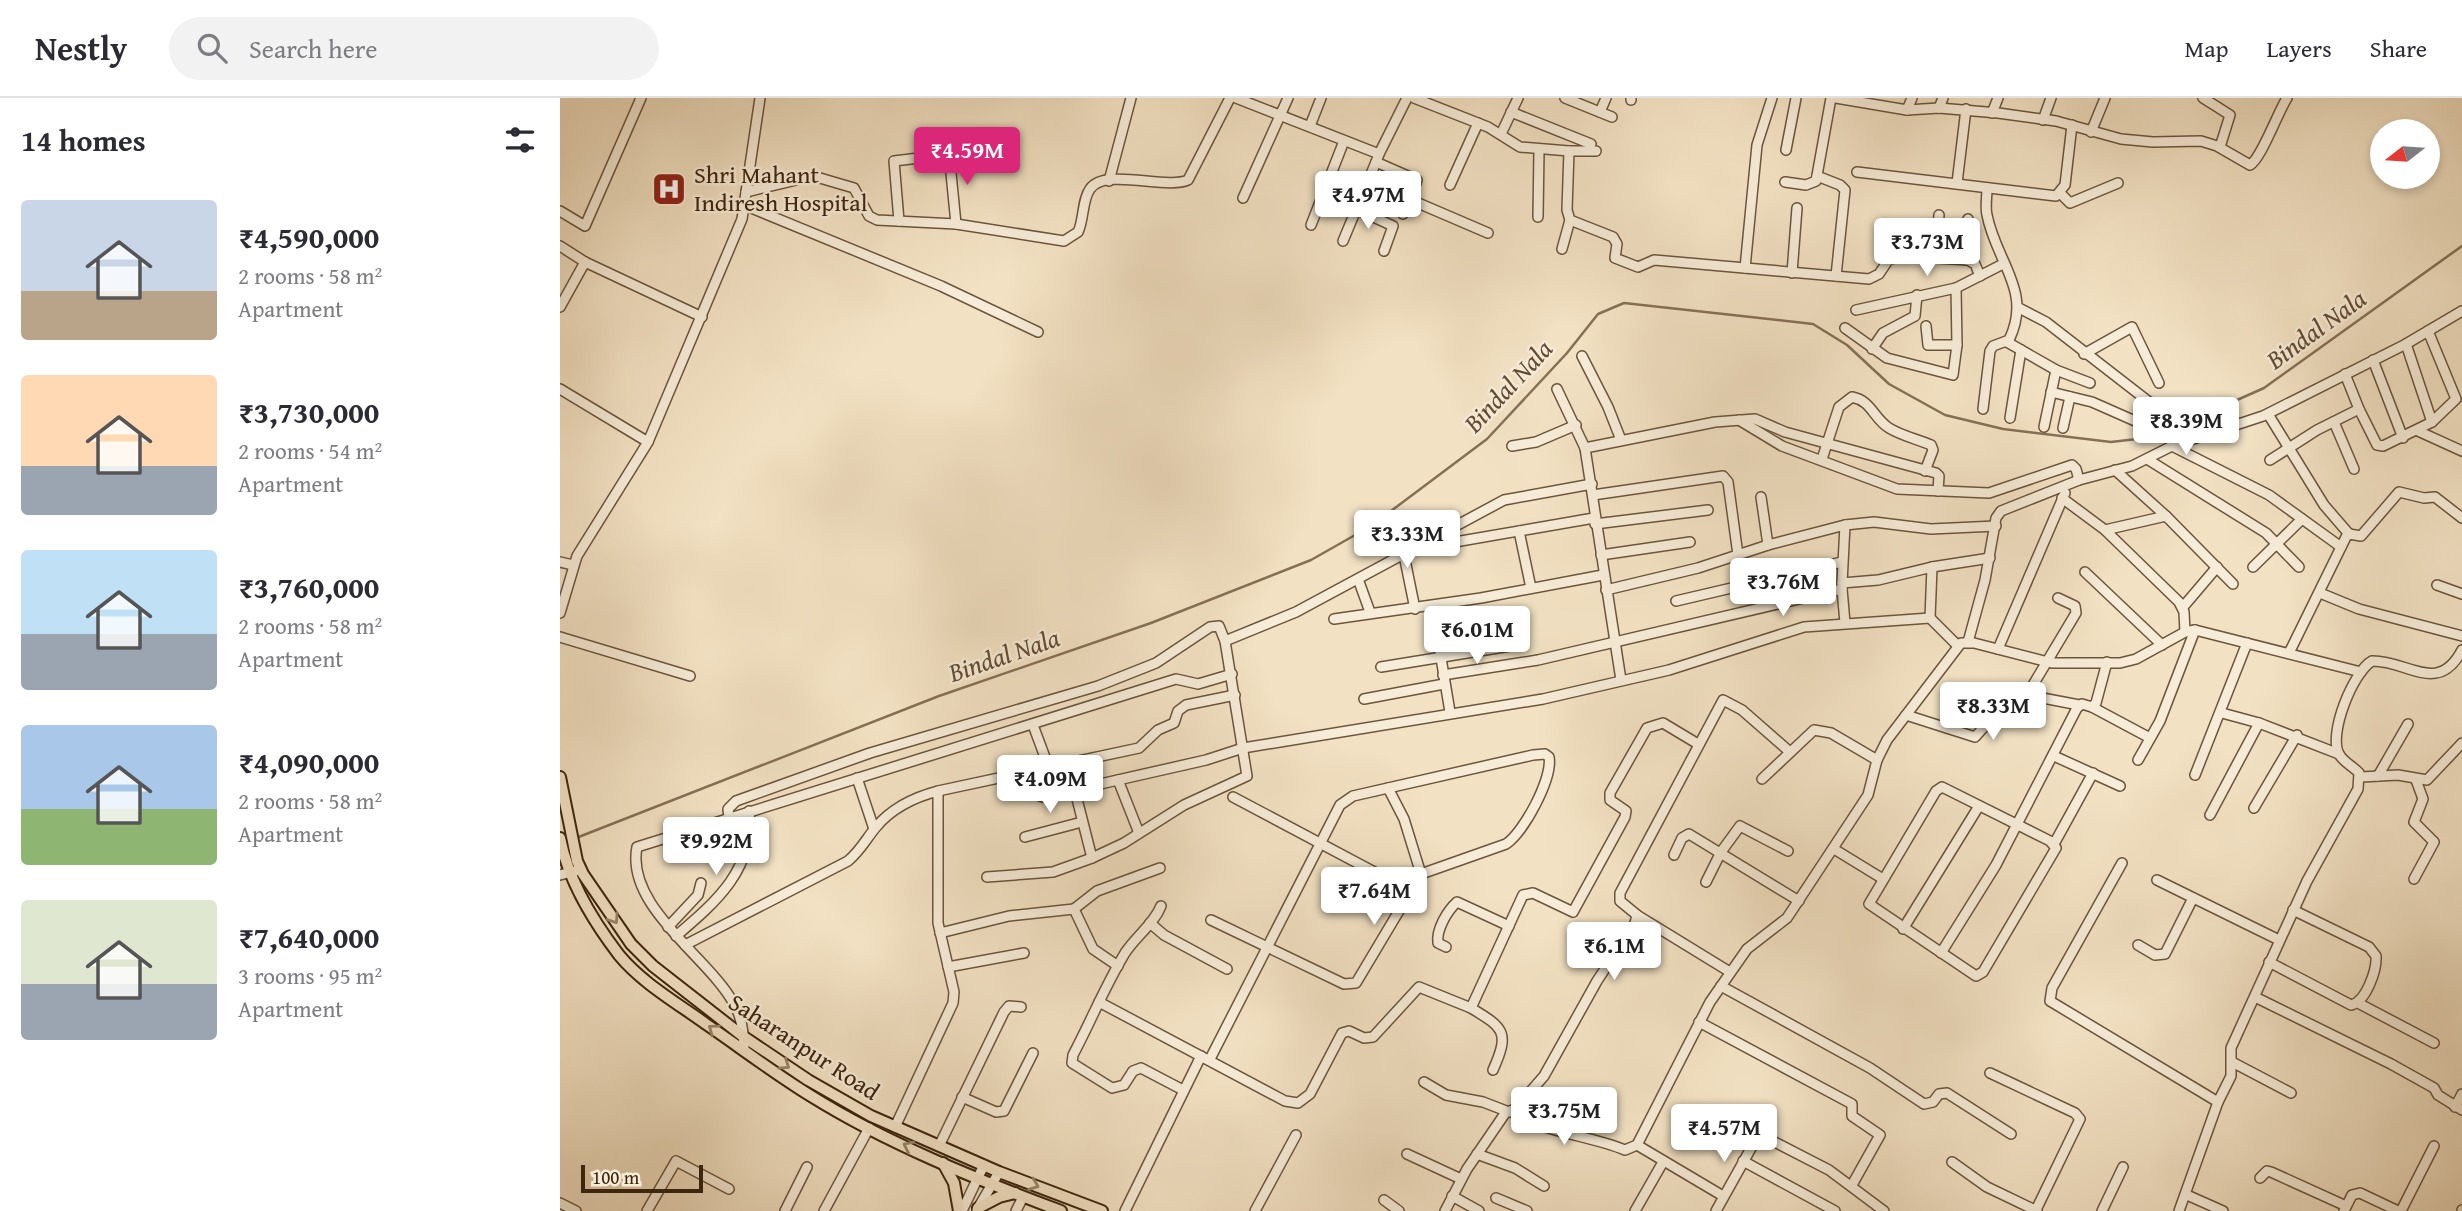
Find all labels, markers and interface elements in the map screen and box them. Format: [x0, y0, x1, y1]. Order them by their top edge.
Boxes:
search box [169, 17, 659, 80]
text: Nestly [35, 24, 127, 72]
icon: search [193, 29, 231, 67]
text: Search here [249, 29, 377, 68]
text: Map [2185, 31, 2228, 66]
text: Layers [2266, 31, 2332, 66]
text: Share [2370, 31, 2427, 66]
text: 14 homes [21, 118, 146, 162]
north arrow [2370, 119, 2440, 189]
map controls [2370, 119, 2440, 189]
icon: filters [501, 121, 539, 159]
pin: ₹4.59M [910, 127, 1024, 187]
text: ₹4.59M [930, 133, 1004, 166]
place label: Shri Mahant Indiresh Hospital [694, 157, 868, 220]
hospital icon: Shri Mahant Indiresh Hospital [650, 170, 688, 208]
pin: ₹4.97M [1311, 172, 1425, 231]
text: ₹4.97M [1331, 177, 1405, 210]
text: ₹4,590,000 [238, 215, 379, 259]
pin: ₹3.73M [1870, 218, 1984, 278]
text: ₹3.73M [1890, 224, 1964, 257]
icon: home [77, 228, 161, 312]
text: 2 rooms · 58 m² [238, 259, 382, 292]
water label: Bindal Nala [2257, 279, 2374, 379]
text: Apartment [238, 292, 343, 325]
water label: Bindal Nala [1453, 330, 1561, 442]
text: ₹3,730,000 [238, 390, 379, 434]
pin: ₹8.39M [2129, 398, 2243, 457]
icon: home [77, 403, 161, 487]
text: ₹8.39M [2149, 403, 2223, 436]
text: 2 rooms · 54 m² [238, 434, 382, 467]
text: Apartment [238, 467, 343, 500]
pin: ₹3.33M [1350, 510, 1464, 570]
text: ₹3.33M [1370, 516, 1444, 549]
pin: ₹3.76M [1726, 559, 1840, 618]
text: ₹3.76M [1746, 564, 1820, 597]
text: ₹3,760,000 [238, 565, 379, 609]
icon: home [77, 578, 161, 662]
pin: ₹6.01M [1420, 606, 1534, 666]
text: 2 rooms · 58 m² [238, 609, 382, 642]
text: ₹6.01M [1440, 612, 1514, 645]
water label: Bindal Nala [942, 617, 1065, 692]
text: Apartment [238, 642, 343, 675]
pin: ₹8.33M [1936, 682, 2050, 742]
text: ₹8.33M [1956, 688, 2030, 721]
text: ₹4,090,000 [238, 740, 379, 784]
icon: home [77, 753, 161, 837]
pin: ₹4.09M [993, 756, 1107, 815]
text: ₹4.09M [1013, 761, 1087, 794]
text: 2 rooms · 58 m² [238, 784, 382, 817]
text: Apartment [238, 817, 343, 850]
pin: ₹9.92M [659, 818, 773, 877]
text: ₹9.92M [679, 823, 753, 856]
pin: ₹7.64M [1317, 868, 1431, 927]
text: ₹7.64M [1337, 873, 1411, 906]
one-way arrow [605, 911, 618, 924]
text: ₹7,640,000 [238, 915, 379, 959]
pin: ₹6.1M [1565, 922, 1663, 982]
icon: home [77, 928, 161, 1012]
text: ₹6.1M [1583, 928, 1645, 961]
text: 3 rooms · 95 m² [238, 959, 382, 992]
street label: Saharanpur Road [722, 985, 887, 1109]
text: Apartment [238, 992, 343, 1025]
one-way arrow [709, 1025, 721, 1037]
one-way arrow [778, 1057, 791, 1070]
pin: ₹3.75M [1507, 1088, 1621, 1147]
text: ₹3.75M [1527, 1093, 1601, 1126]
pin: ₹4.57M [1667, 1104, 1781, 1164]
text: ₹4.57M [1687, 1110, 1761, 1143]
one-way arrow [903, 1141, 915, 1155]
scale bar [581, 1162, 704, 1194]
text: 100 m [592, 1163, 639, 1191]
one-way arrow [1027, 1177, 1039, 1191]

